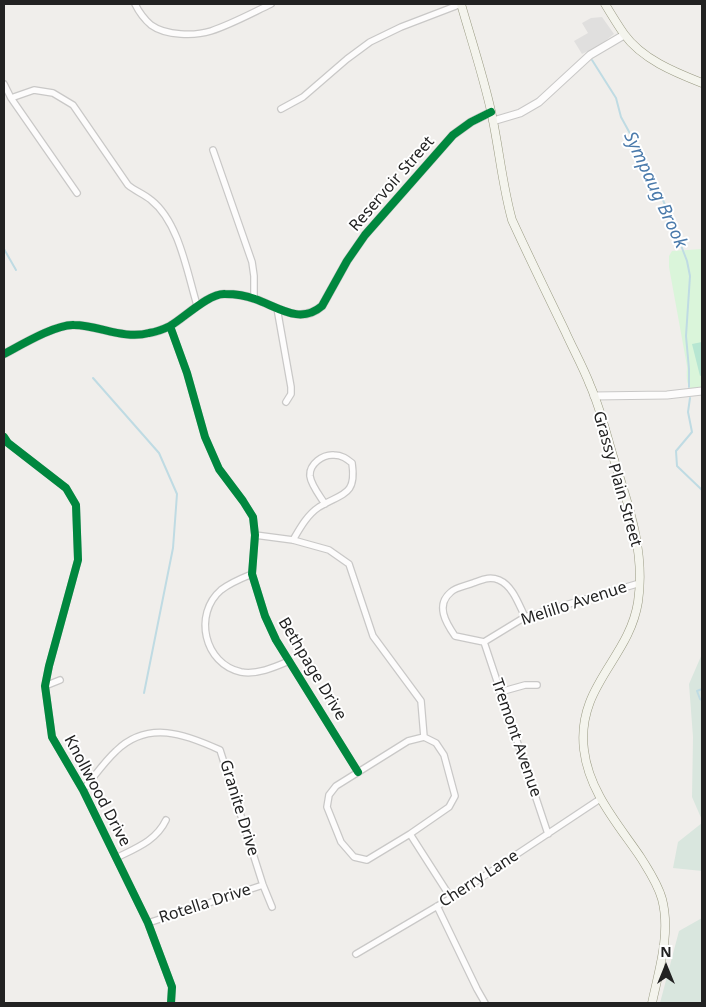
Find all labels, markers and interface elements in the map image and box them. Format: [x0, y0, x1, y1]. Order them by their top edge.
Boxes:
water label: Sympaug Brook [619, 128, 691, 252]
street label: Reservoir Street [346, 133, 438, 235]
street label: Grassy Plain Street [588, 409, 646, 549]
street label: Melillo Avenue [519, 578, 629, 630]
street label: Bethpage Drive [274, 614, 350, 724]
street label: Tremont Avenue [487, 676, 545, 800]
street label: Knollwood Drive [60, 732, 134, 850]
street label: Granite Drive [215, 758, 263, 858]
street label: Cherry Lane [436, 846, 522, 912]
street label: Rotella Drive [157, 880, 253, 928]
north arrow [641, 942, 691, 992]
text: N [660, 942, 672, 961]

